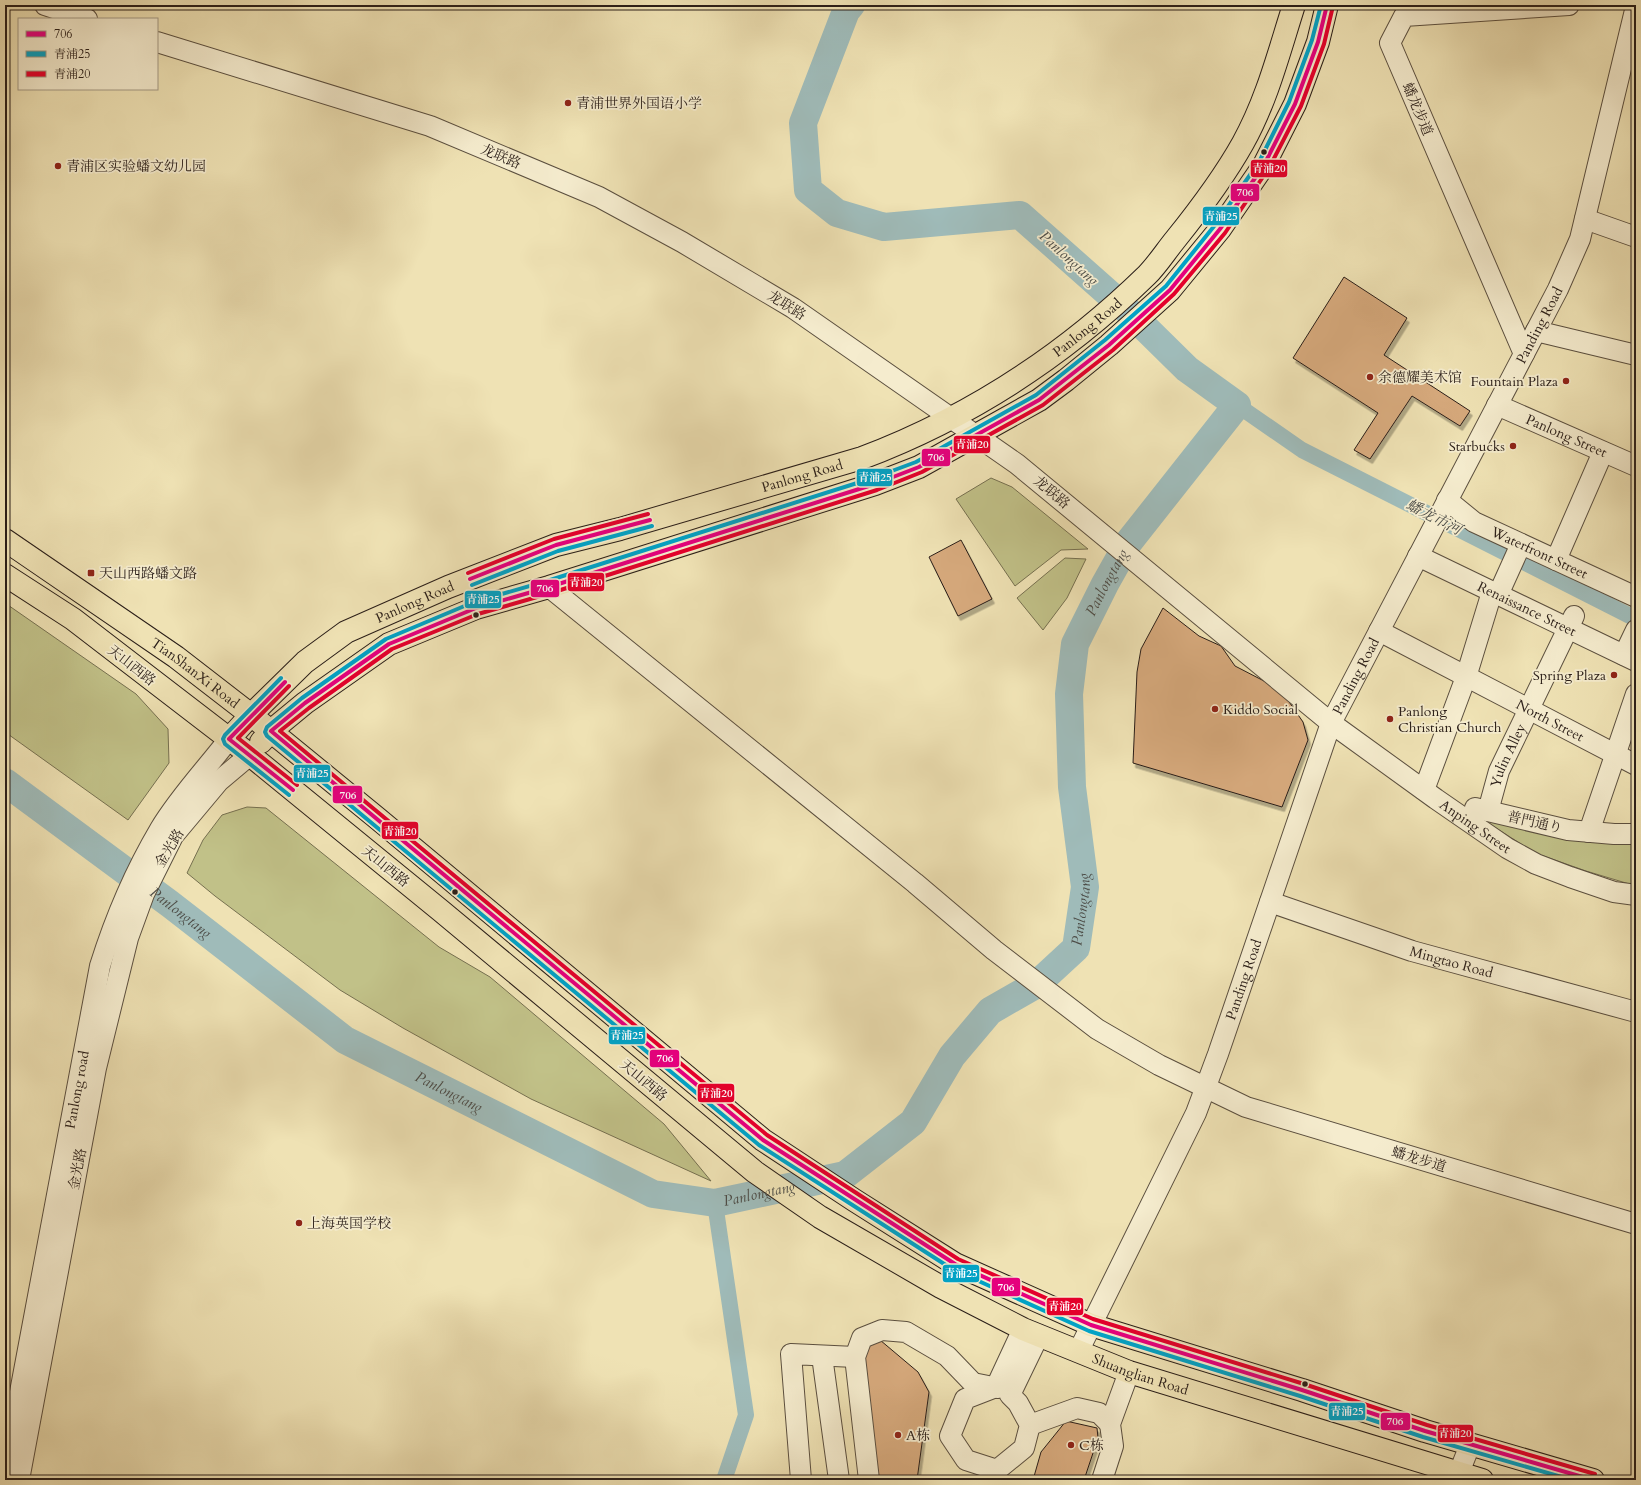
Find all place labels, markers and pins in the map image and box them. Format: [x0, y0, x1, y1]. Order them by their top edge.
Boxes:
place label: 青浦世界外国语小学 [576, 94, 702, 113]
marker: 青浦世界外国语小学 [563, 98, 573, 108]
unlabelled marker [1259, 147, 1269, 157]
place label: 青浦区实验蟠文幼儿园 [66, 157, 206, 176]
marker: 青浦区实验蟠文幼儿园 [53, 161, 63, 171]
place label: 余德耀美术馆 [1378, 368, 1462, 387]
marker: 余德耀美术馆 [1365, 372, 1375, 382]
place label: Fountain Plaza [1470, 372, 1558, 391]
marker: Fountain Plaza [1561, 376, 1571, 386]
place label: Starbucks [1449, 437, 1505, 456]
marker: Starbucks [1508, 441, 1518, 451]
place label: 天山西路蟠文路 [99, 564, 197, 583]
marker: 天山西路蟠文路 [86, 568, 96, 578]
unlabelled marker [471, 610, 481, 620]
place label: Spring Plaza [1533, 666, 1606, 685]
marker: Spring Plaza [1609, 670, 1619, 680]
place label: Kiddo Social [1223, 700, 1299, 719]
place label: Panlong Christian Church [1398, 702, 1502, 737]
marker: Kiddo Social [1210, 704, 1220, 714]
marker: Panlong Christian Church [1385, 714, 1395, 724]
unlabelled marker [450, 887, 460, 897]
place label: 上海英国学校 [307, 1214, 391, 1233]
marker: 上海英国学校 [294, 1218, 304, 1228]
unlabelled marker [1300, 1379, 1310, 1389]
place label: A栋 [906, 1426, 930, 1445]
marker: A栋 [893, 1430, 903, 1440]
place label: C栋 [1079, 1436, 1104, 1455]
marker: C栋 [1066, 1440, 1076, 1450]

